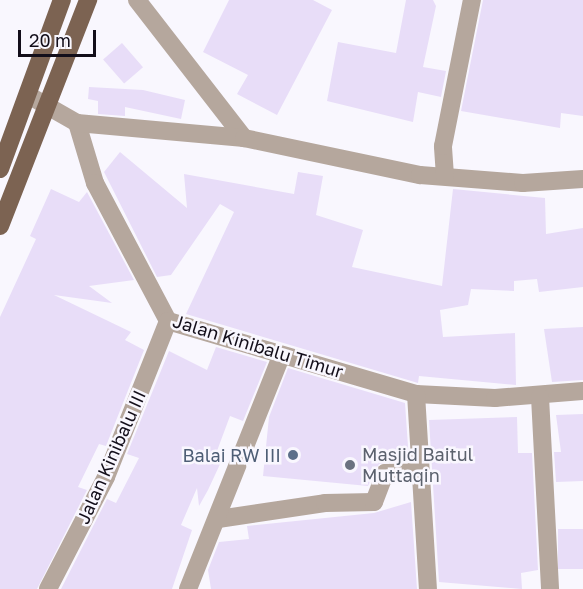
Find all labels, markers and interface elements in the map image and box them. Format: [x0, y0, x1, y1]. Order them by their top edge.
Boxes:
scale bar [21, 18, 99, 56]
text: 20 m [29, 29, 71, 51]
street label: Jalan Kinibalu Timur [170, 310, 346, 382]
street label: Jalan Kinibalu III [72, 387, 150, 527]
place label: Balai RW III [183, 444, 281, 466]
place label: Masjid Baitul Muttaqin [362, 444, 473, 486]
marker: Balai RW III [286, 448, 300, 462]
marker: Masjid Baitul Muttaqin [343, 458, 357, 472]

